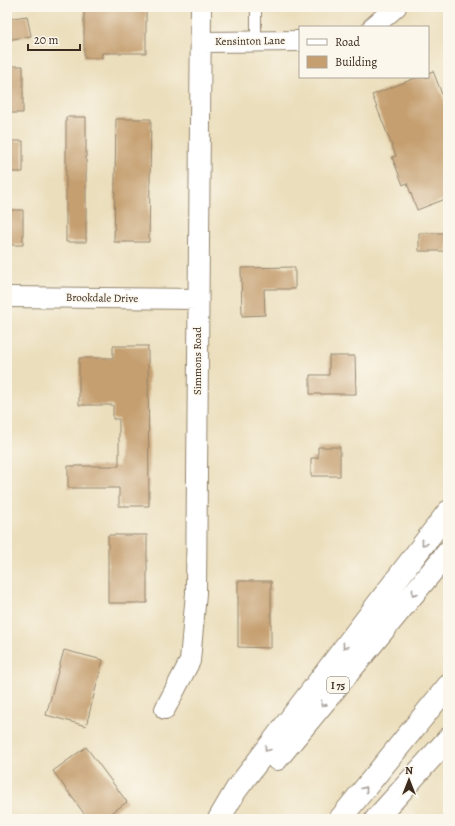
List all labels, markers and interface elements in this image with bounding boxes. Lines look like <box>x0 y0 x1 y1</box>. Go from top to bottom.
scale bar <box>28 26 80 52</box>
legend <box>299 26 429 78</box>
text: 20 m <box>34 32 58 48</box>
street label: Kensinton Lane <box>215 33 285 49</box>
text: Road <box>335 34 361 50</box>
text: Building <box>335 54 377 70</box>
street label: Brookdale Drive <box>66 290 138 306</box>
street label: Simmons Road <box>190 327 205 395</box>
one-way arrow <box>422 538 429 545</box>
one-way arrow <box>412 588 419 595</box>
one-way arrow <box>343 642 350 649</box>
road number: I 75 <box>327 677 349 693</box>
one-way arrow <box>320 699 327 706</box>
one-way arrow <box>264 745 271 752</box>
north arrow <box>389 760 429 800</box>
text: N <box>405 763 413 778</box>
one-way arrow <box>360 786 367 793</box>

